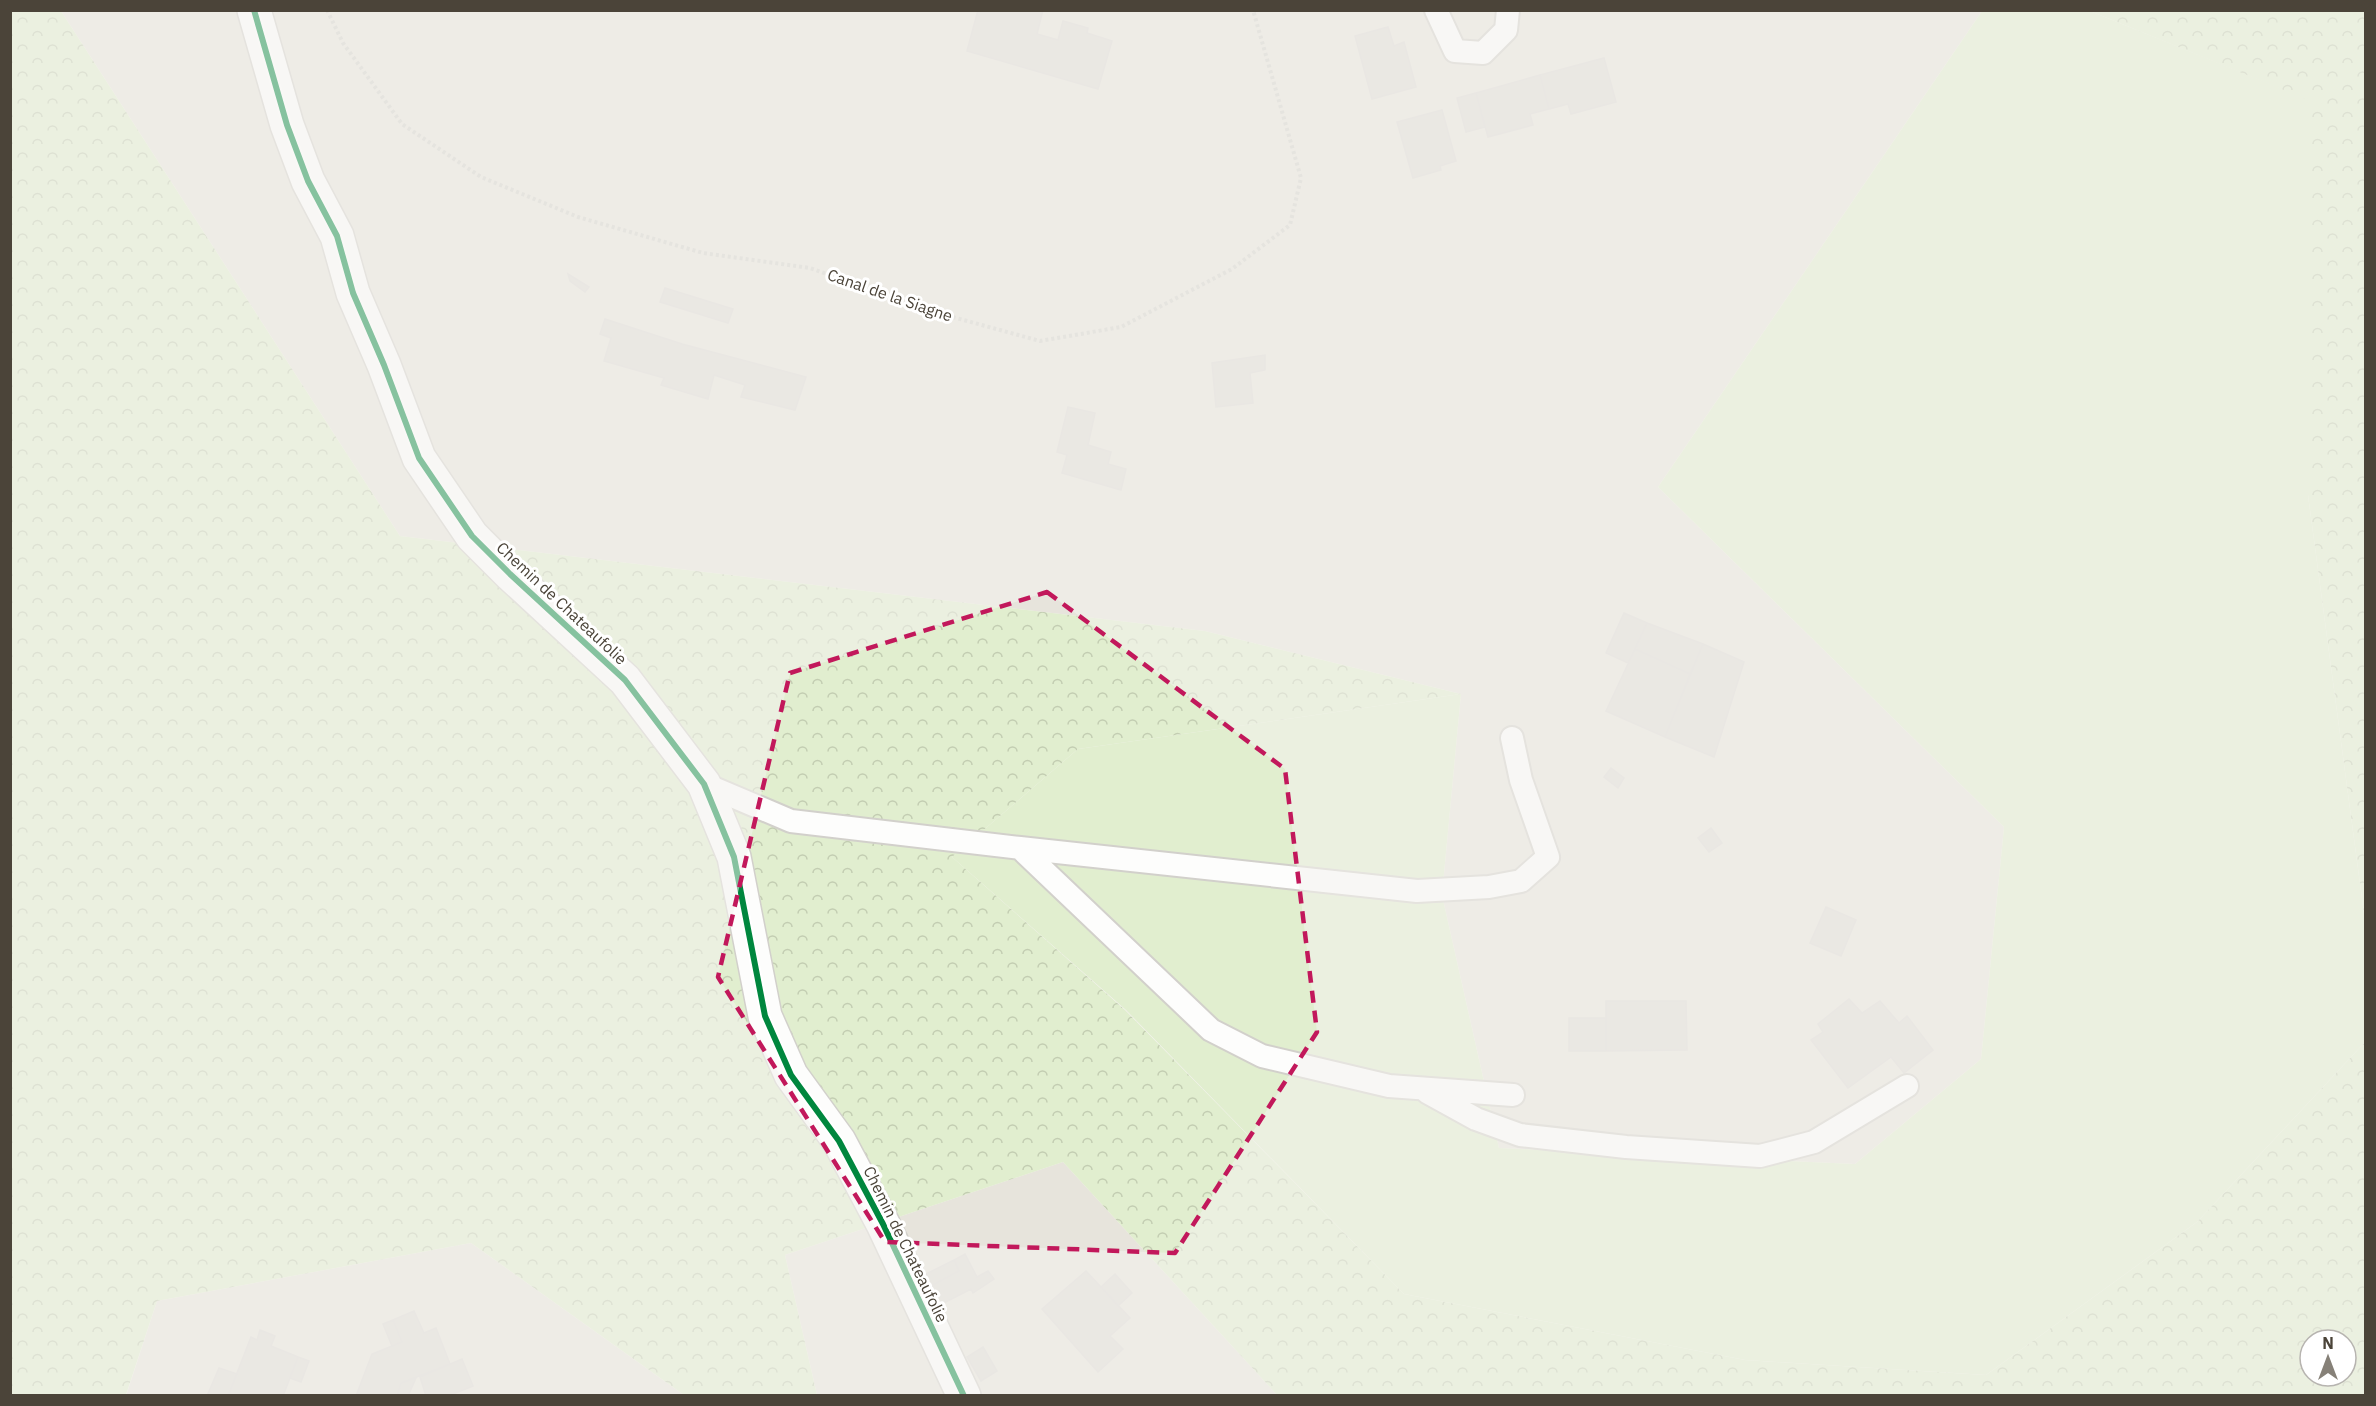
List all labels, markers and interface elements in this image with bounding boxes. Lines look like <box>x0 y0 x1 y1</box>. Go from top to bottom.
street label: Canal de la Siagne <box>825 264 955 326</box>
street label: Chemin de Chateaufolie <box>493 537 632 669</box>
street label: Chemin de Chateaufolie <box>859 1163 953 1326</box>
north arrow <box>2298 1328 2358 1388</box>
text: N <box>2322 1333 2334 1353</box>

